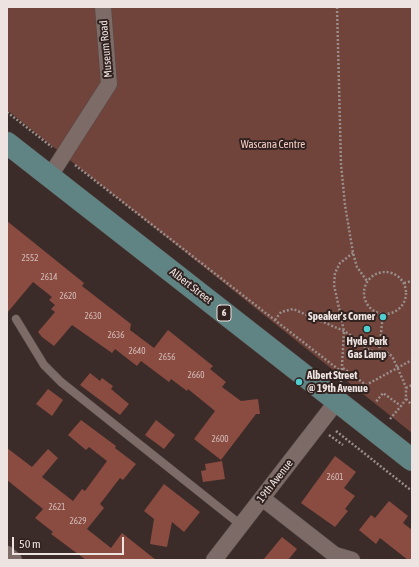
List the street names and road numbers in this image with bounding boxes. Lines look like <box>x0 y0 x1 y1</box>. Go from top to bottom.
street label: Museum Road <box>97 20 115 78</box>
street label: Albert Street <box>167 265 215 307</box>
road number: 6 <box>217 305 231 321</box>
street label: 19th Avenue <box>254 457 296 505</box>

